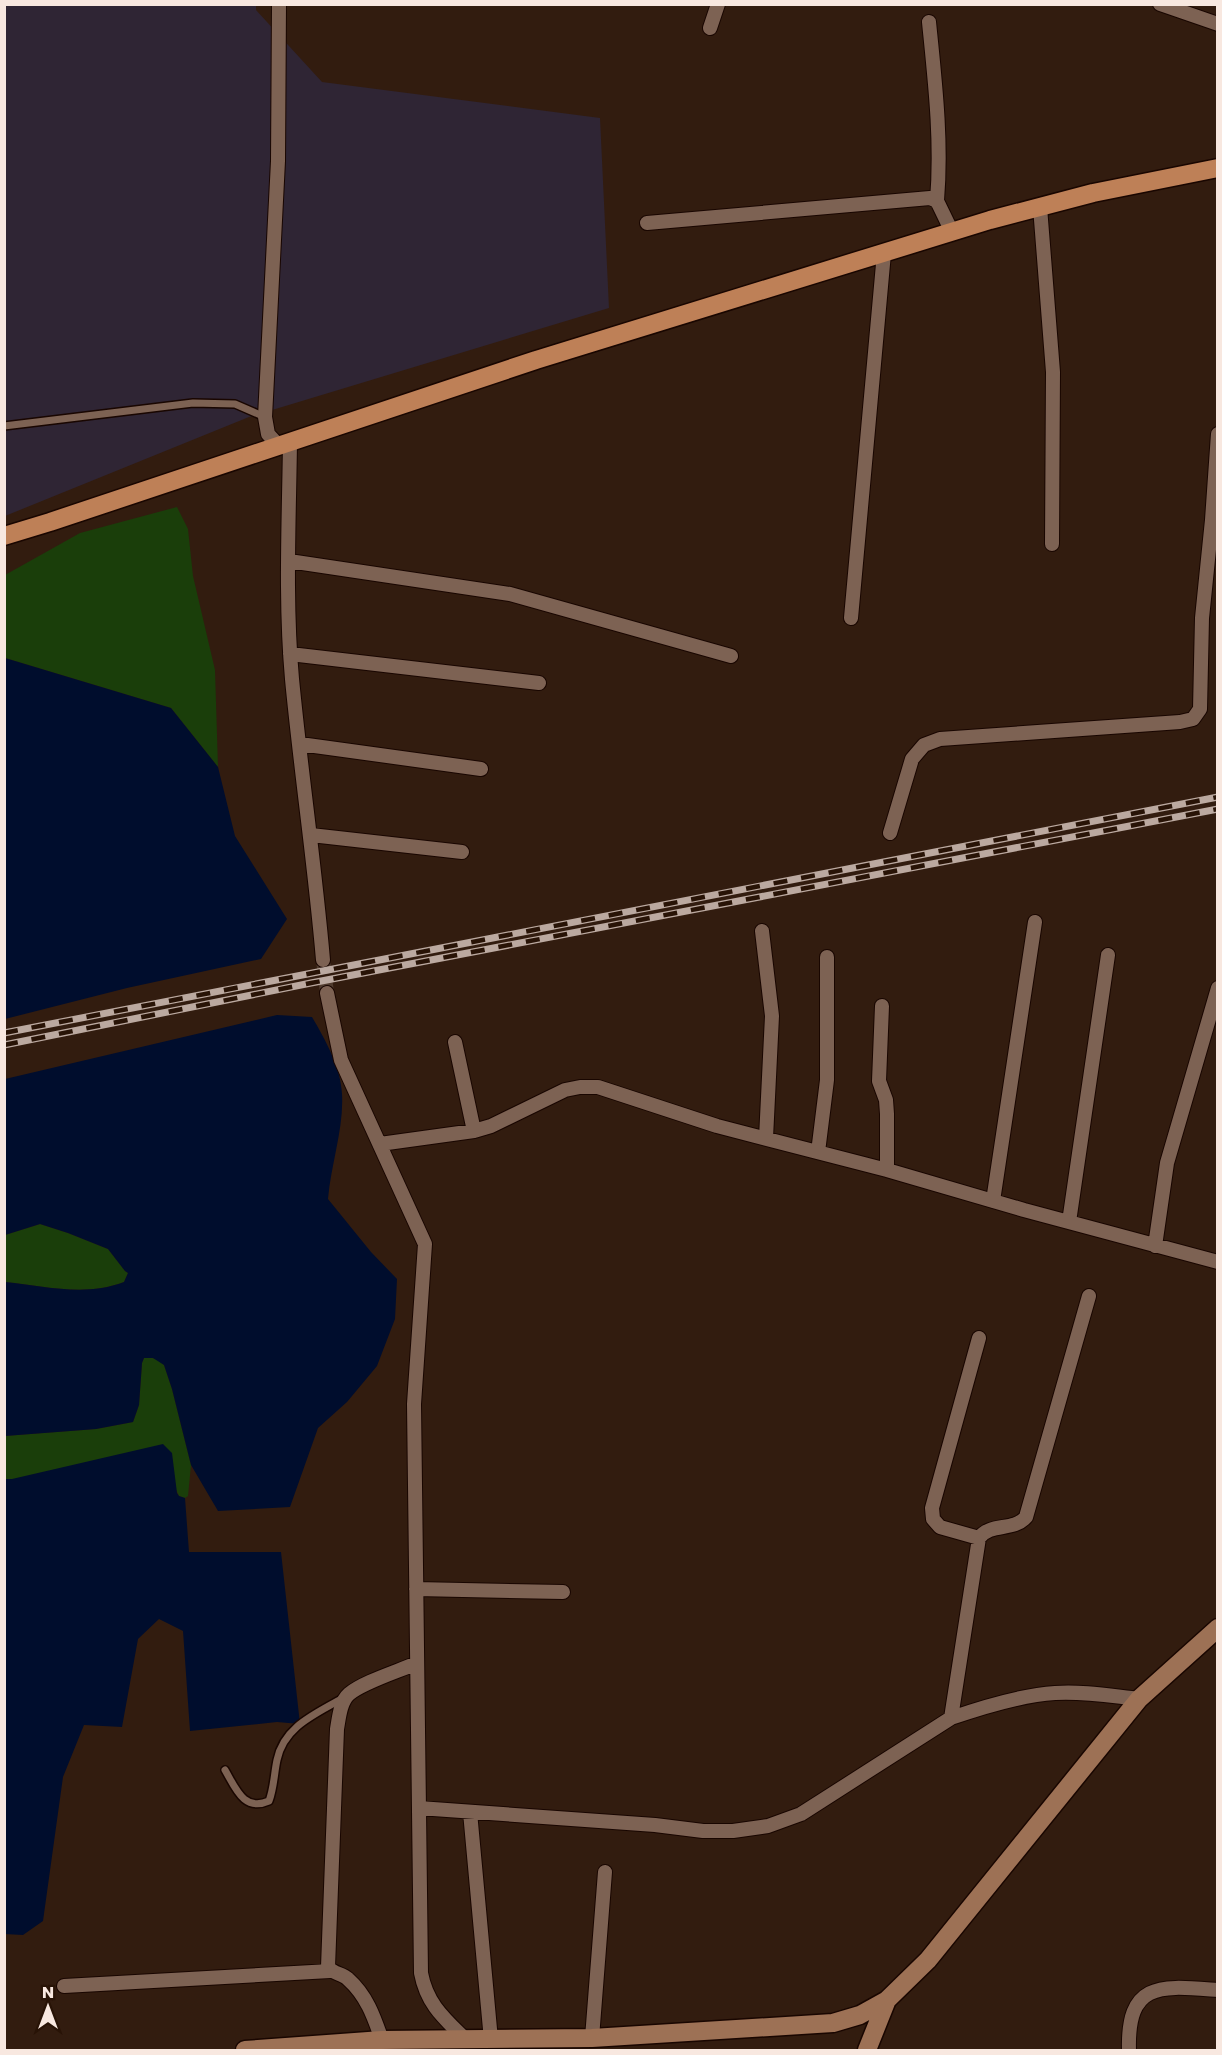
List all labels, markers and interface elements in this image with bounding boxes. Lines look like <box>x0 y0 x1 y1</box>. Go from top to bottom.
north arrow <box>18 1977 78 2037</box>
text: N <box>42 1981 54 2004</box>

